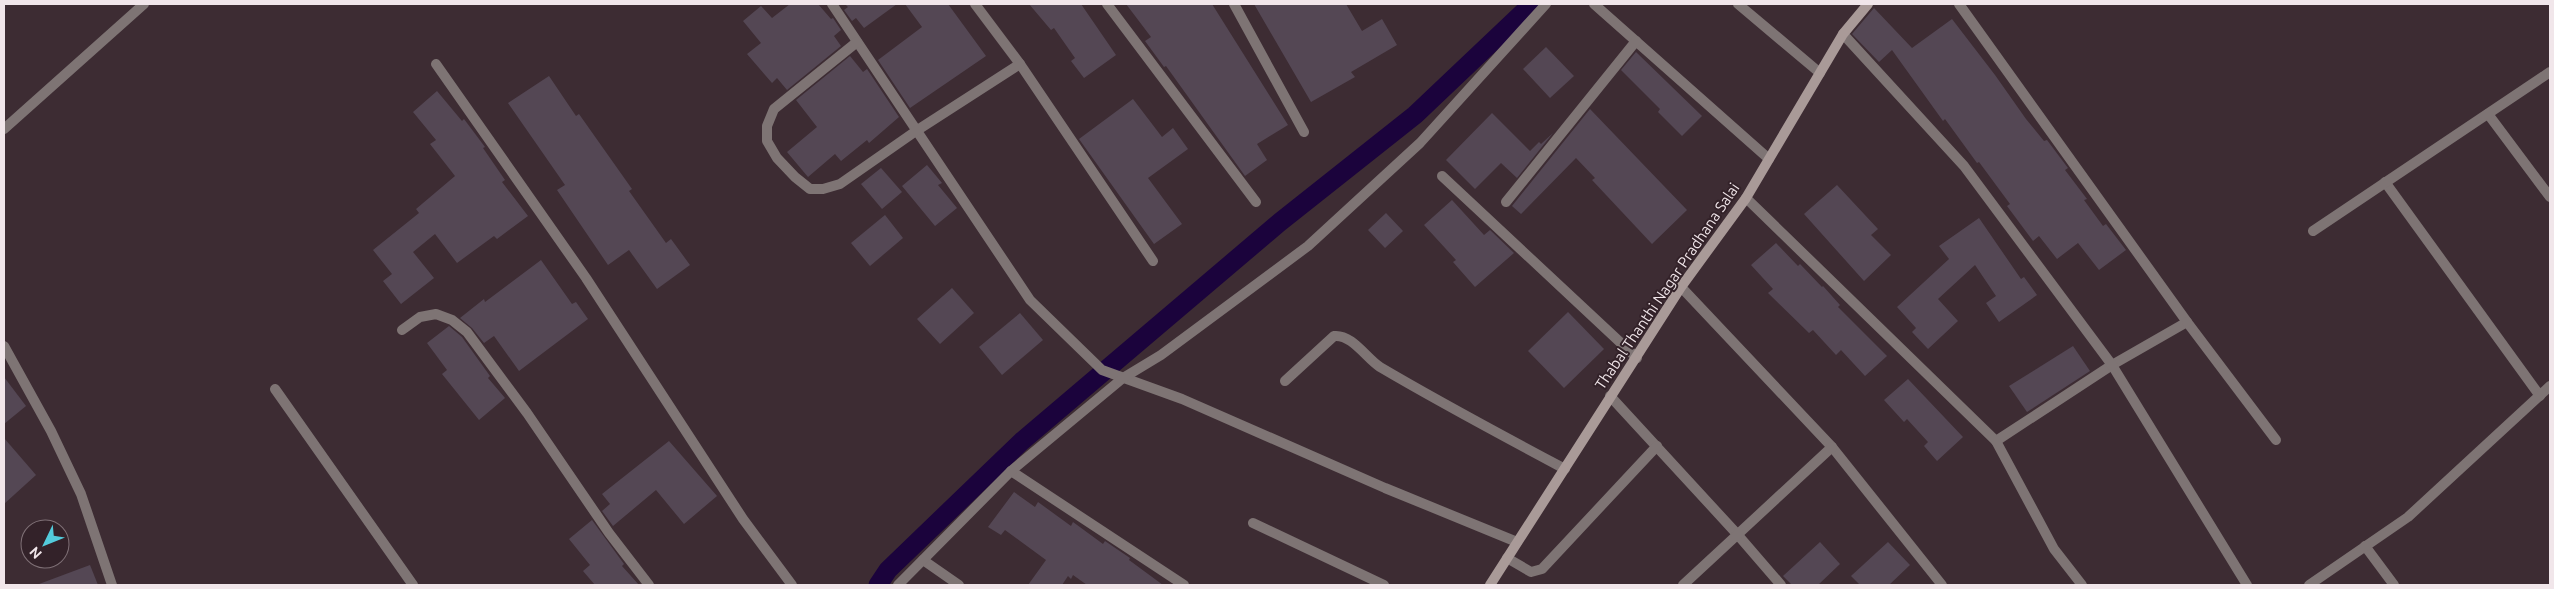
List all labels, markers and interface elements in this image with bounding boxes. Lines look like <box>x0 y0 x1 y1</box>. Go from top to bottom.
street label: Thabal Thanthi Nagar Pradhana Salai <box>1591 180 1743 392</box>
north arrow <box>20 519 70 569</box>
text: N <box>26 544 45 562</box>

